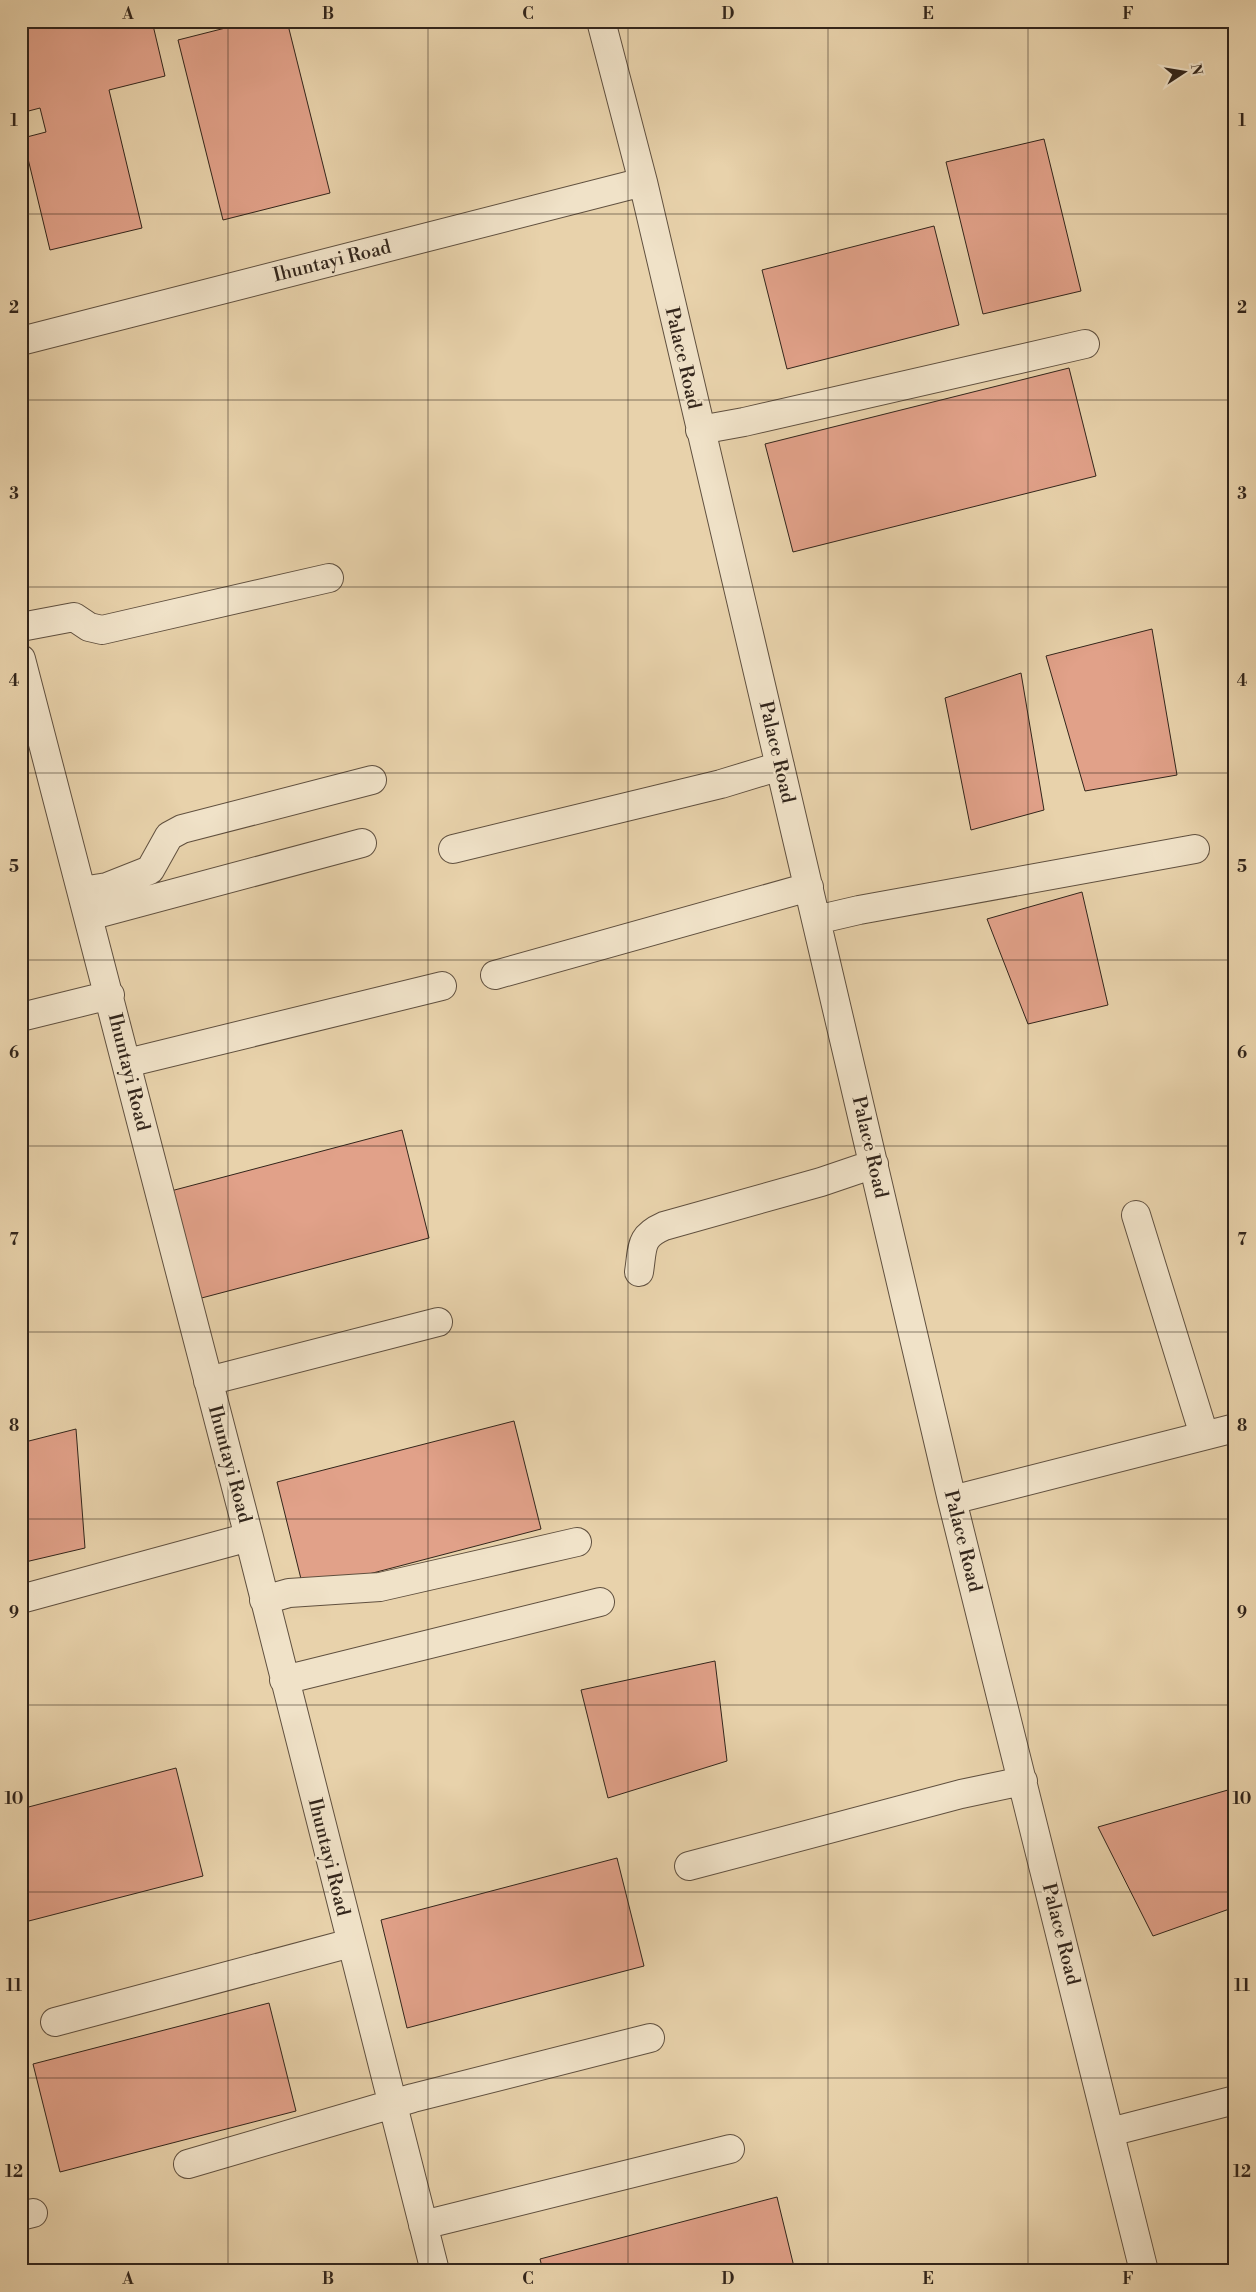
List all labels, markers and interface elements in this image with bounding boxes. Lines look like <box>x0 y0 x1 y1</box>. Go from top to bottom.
text: A <box>121 4 134 24</box>
text: B <box>322 4 334 24</box>
text: C <box>522 4 534 24</box>
text: D <box>722 4 735 24</box>
text: E <box>922 4 934 24</box>
text: F <box>1122 4 1134 24</box>
north arrow <box>1158 48 1208 98</box>
text: N <box>1186 62 1206 77</box>
text: 1 <box>10 111 18 131</box>
text: 1 <box>1238 111 1246 131</box>
street label: Ihuntayi Road <box>271 235 394 287</box>
text: 2 <box>9 298 19 318</box>
text: 2 <box>1237 298 1247 318</box>
street label: Palace Road <box>660 305 706 412</box>
text: 3 <box>9 484 19 504</box>
text: 3 <box>1237 484 1247 504</box>
text: 4 <box>9 671 20 691</box>
text: 4 <box>1237 671 1248 691</box>
street label: Palace Road <box>754 699 800 806</box>
text: 5 <box>9 857 19 877</box>
text: 5 <box>1237 857 1247 877</box>
street label: Ihuntayi Road <box>103 1011 155 1134</box>
text: 6 <box>9 1043 19 1063</box>
text: 6 <box>1237 1043 1247 1063</box>
street label: Palace Road <box>847 1094 893 1201</box>
text: 7 <box>9 1230 19 1250</box>
text: 7 <box>1237 1230 1247 1250</box>
street label: Ihuntayi Road <box>203 1403 257 1526</box>
text: 8 <box>9 1416 19 1436</box>
text: 8 <box>1237 1416 1247 1436</box>
street label: Palace Road <box>939 1488 987 1595</box>
text: 9 <box>9 1603 19 1623</box>
text: 9 <box>1237 1603 1247 1623</box>
text: 10 <box>5 1789 23 1809</box>
text: 10 <box>1233 1789 1251 1809</box>
street label: Ihuntayi Road <box>303 1796 355 1919</box>
street label: Palace Road <box>1037 1881 1085 1988</box>
text: 11 <box>6 1976 22 1996</box>
text: 11 <box>1234 1976 1250 1996</box>
text: 12 <box>5 2162 23 2182</box>
text: 12 <box>1233 2162 1251 2182</box>
text: A <box>121 2269 134 2289</box>
text: B <box>322 2269 334 2289</box>
text: C <box>522 2269 534 2289</box>
text: D <box>722 2269 735 2289</box>
text: E <box>922 2269 934 2289</box>
text: F <box>1122 2269 1134 2289</box>

